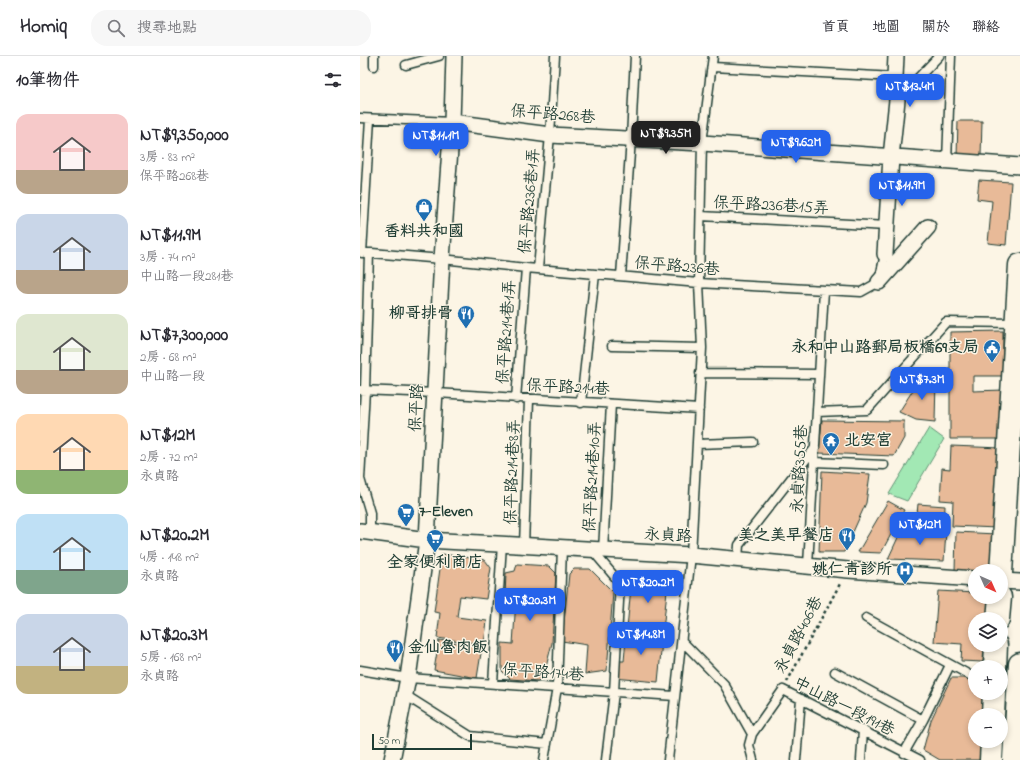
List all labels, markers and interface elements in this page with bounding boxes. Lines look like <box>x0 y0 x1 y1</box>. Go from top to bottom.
search box <box>91 10 371 46</box>
text: Homiq <box>20 14 67 41</box>
icon: search <box>105 17 127 39</box>
text: 搜尋地點 <box>137 17 197 39</box>
text: 首頁 <box>822 17 850 38</box>
text: 地圖 <box>872 17 900 38</box>
text: 關於 <box>922 17 950 38</box>
text: 聯絡 <box>972 17 1000 38</box>
text: 10筆物件 <box>16 68 80 93</box>
icon: filters <box>322 69 344 91</box>
pin: NT$13.4M <box>869 74 951 108</box>
text: NT$13.4M <box>885 77 935 96</box>
street label: 保平路268巷 <box>510 99 596 131</box>
pin: NT$9.35M <box>625 121 707 155</box>
text: NT$9,350,000 <box>140 123 229 148</box>
pin: NT$11.1M <box>395 123 477 157</box>
text: NT$9.35M <box>640 124 692 143</box>
text: NT$11.1M <box>412 126 460 145</box>
icon: home <box>48 130 96 178</box>
pin: NT$9.62M <box>755 130 837 164</box>
text: NT$9.62M <box>771 133 821 152</box>
street label: 保平路236巷1弄 <box>513 147 547 255</box>
text: 3房 · 83 m² <box>140 148 195 167</box>
text: 保平路268巷 <box>140 167 209 186</box>
pin: NT$11.9M <box>861 173 943 207</box>
text: NT$11.9M <box>879 176 925 195</box>
street label: 保平路236巷15弄 <box>713 191 829 221</box>
shop icon: 香料共和國 <box>414 197 434 222</box>
place label: 香料共和國 <box>384 220 464 244</box>
text: NT$11.9M <box>140 223 201 248</box>
icon: home <box>48 230 96 278</box>
text: 3房 · 74 m² <box>140 248 196 267</box>
street label: 保平路236巷 <box>633 251 721 283</box>
text: 中山路一段281巷 <box>140 267 233 286</box>
street label: 保平路214巷1弄 <box>491 279 523 385</box>
place label: 柳哥排骨 <box>389 302 453 326</box>
restaurant icon: 柳哥排骨 <box>456 304 476 329</box>
text: NT$7,300,000 <box>140 323 228 348</box>
icon: home <box>48 330 96 378</box>
place label: 永和中山路郵局板橋69支局 <box>791 336 979 360</box>
public building icon: 永和中山路郵局板橋69支局 <box>982 338 1002 363</box>
text: 2房 · 68 m² <box>140 348 197 367</box>
text: 中山路一段 <box>140 367 205 386</box>
pin: NT$7.3M <box>885 367 959 401</box>
text: NT$7.3M <box>899 370 945 389</box>
street label: 保平路214巷 <box>526 374 610 402</box>
street label: 保平路 <box>404 383 430 433</box>
street label: 保平路214巷8弄 <box>499 419 527 525</box>
street label: 保平路214巷10弄 <box>578 421 608 533</box>
text: NT$12M <box>140 423 196 448</box>
street label: 永貞路355巷 <box>786 424 814 514</box>
place label: 北安宮 <box>844 429 892 453</box>
icon: home <box>48 430 96 478</box>
temple icon: 北安宮 <box>821 431 841 456</box>
text: 2房 · 72 m² <box>140 448 198 467</box>
text: 永貞路 <box>140 467 179 486</box>
place label: 7-Eleven <box>419 500 473 524</box>
supermarket icon: 7-Eleven <box>396 502 416 527</box>
pin: NT$12M <box>887 512 953 546</box>
text: NT$12M <box>899 515 941 534</box>
text: NT$20.2M <box>140 523 210 548</box>
street label: 永貞路 <box>643 523 693 549</box>
place label: 美之美早餐店 <box>738 524 834 548</box>
restaurant icon: 美之美早餐店 <box>837 526 857 551</box>
supermarket icon: 全家便利商店 <box>425 528 445 553</box>
icon: home <box>48 530 96 578</box>
text: 4房 · 148 m² <box>140 548 199 567</box>
place label: 全家便利商店 <box>387 551 483 575</box>
place label: 姚仁青診所 <box>812 558 892 582</box>
hospital icon: 姚仁青診所 <box>895 560 915 585</box>
north arrow <box>968 564 1008 604</box>
map controls <box>968 564 1008 748</box>
text: 永貞路 <box>140 567 179 586</box>
pin: NT$20.2M <box>607 570 689 604</box>
text: NT$20.2M <box>621 573 675 592</box>
pin: NT$20.3M <box>489 588 571 622</box>
text: NT$20.3M <box>504 591 556 610</box>
street label: 永貞路406巷 <box>769 592 829 678</box>
button: layers <box>968 612 1008 652</box>
pin: NT$14.8M <box>600 622 682 656</box>
text: NT$20.3M <box>140 623 208 648</box>
text: NT$14.8M <box>617 625 666 644</box>
icon: home <box>48 630 96 678</box>
place label: 金仙魯肉飯 <box>408 636 488 660</box>
restaurant icon: 金仙魯肉飯 <box>385 638 405 663</box>
text: 5房 · 168 m² <box>140 648 202 667</box>
street label: 保平路174巷 <box>501 658 585 688</box>
button: + <box>968 660 1008 700</box>
text: 永貞路 <box>140 667 179 686</box>
street label: 中山路一段191巷 <box>789 671 899 743</box>
button: − <box>968 708 1008 748</box>
scale bar <box>372 732 472 751</box>
text: 50 m <box>378 733 400 749</box>

